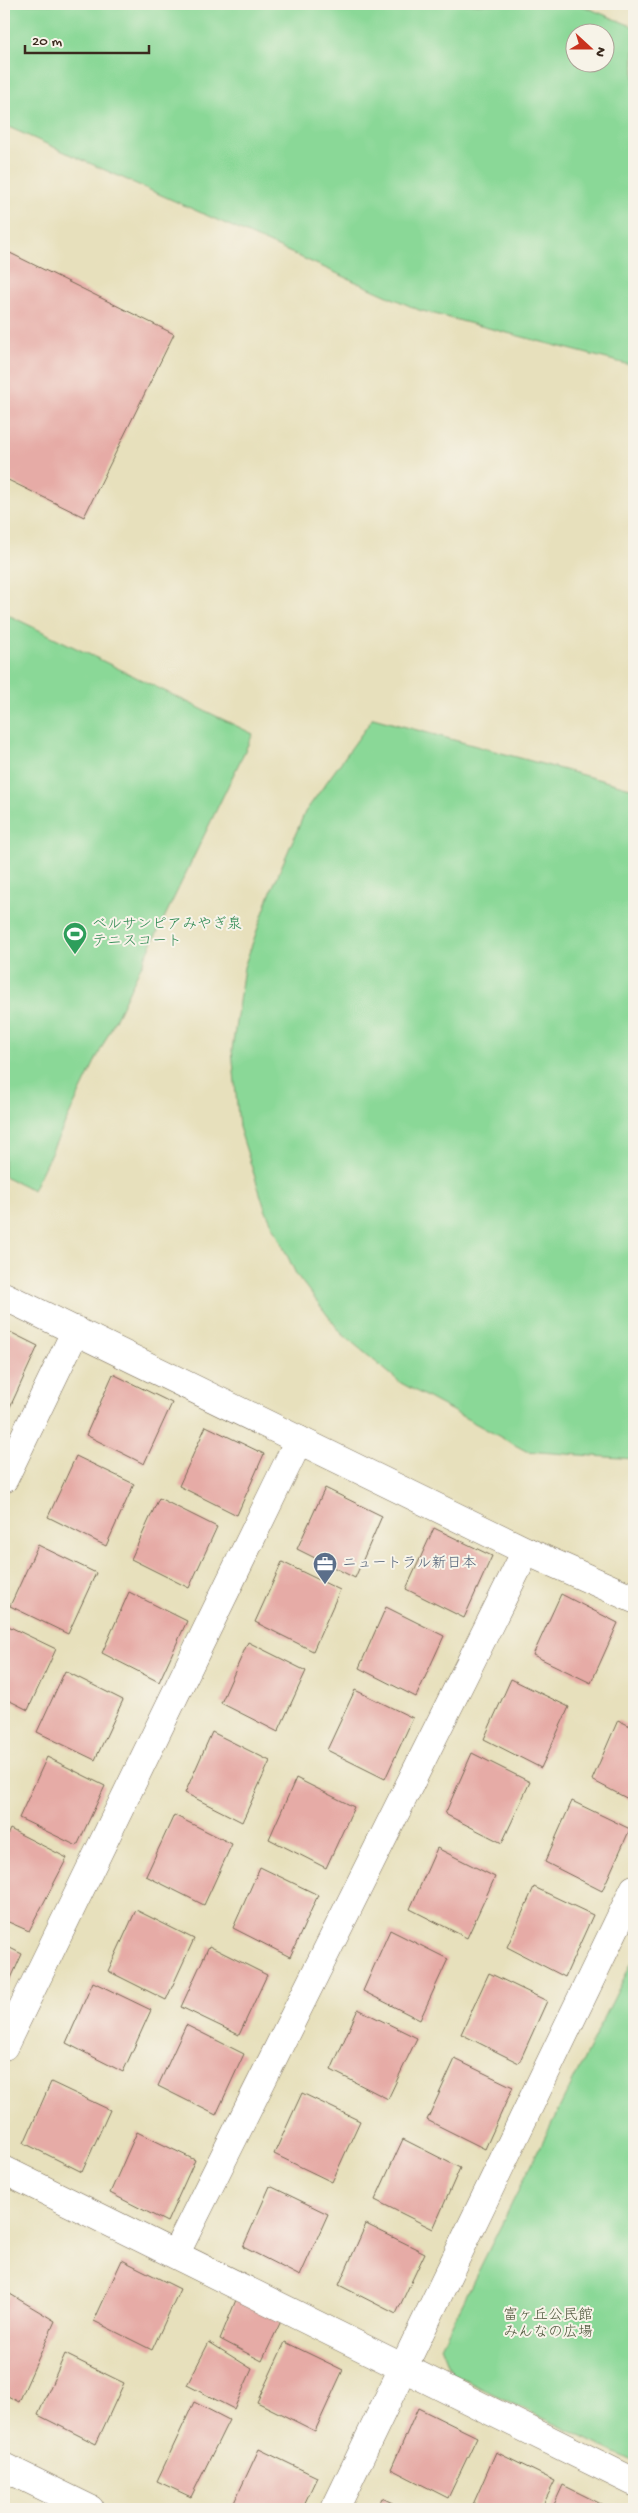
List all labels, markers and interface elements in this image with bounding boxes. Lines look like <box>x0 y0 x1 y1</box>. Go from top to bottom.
scale bar <box>25 22 149 54</box>
north arrow <box>566 22 616 72</box>
text: 20 m <box>32 33 62 51</box>
text: N <box>590 44 609 59</box>
place label: ベルサンピアみやぎ泉 テニスコート <box>92 915 242 951</box>
sports icon: ベルサンピアみやぎ泉 テニスコート <box>62 921 88 955</box>
office icon: ニュートラル新日本 <box>312 1551 338 1585</box>
place label: ニュートラル新日本 <box>342 1554 476 1573</box>
park label: 富ヶ丘公民館 みんなの広場 <box>503 2306 593 2342</box>

